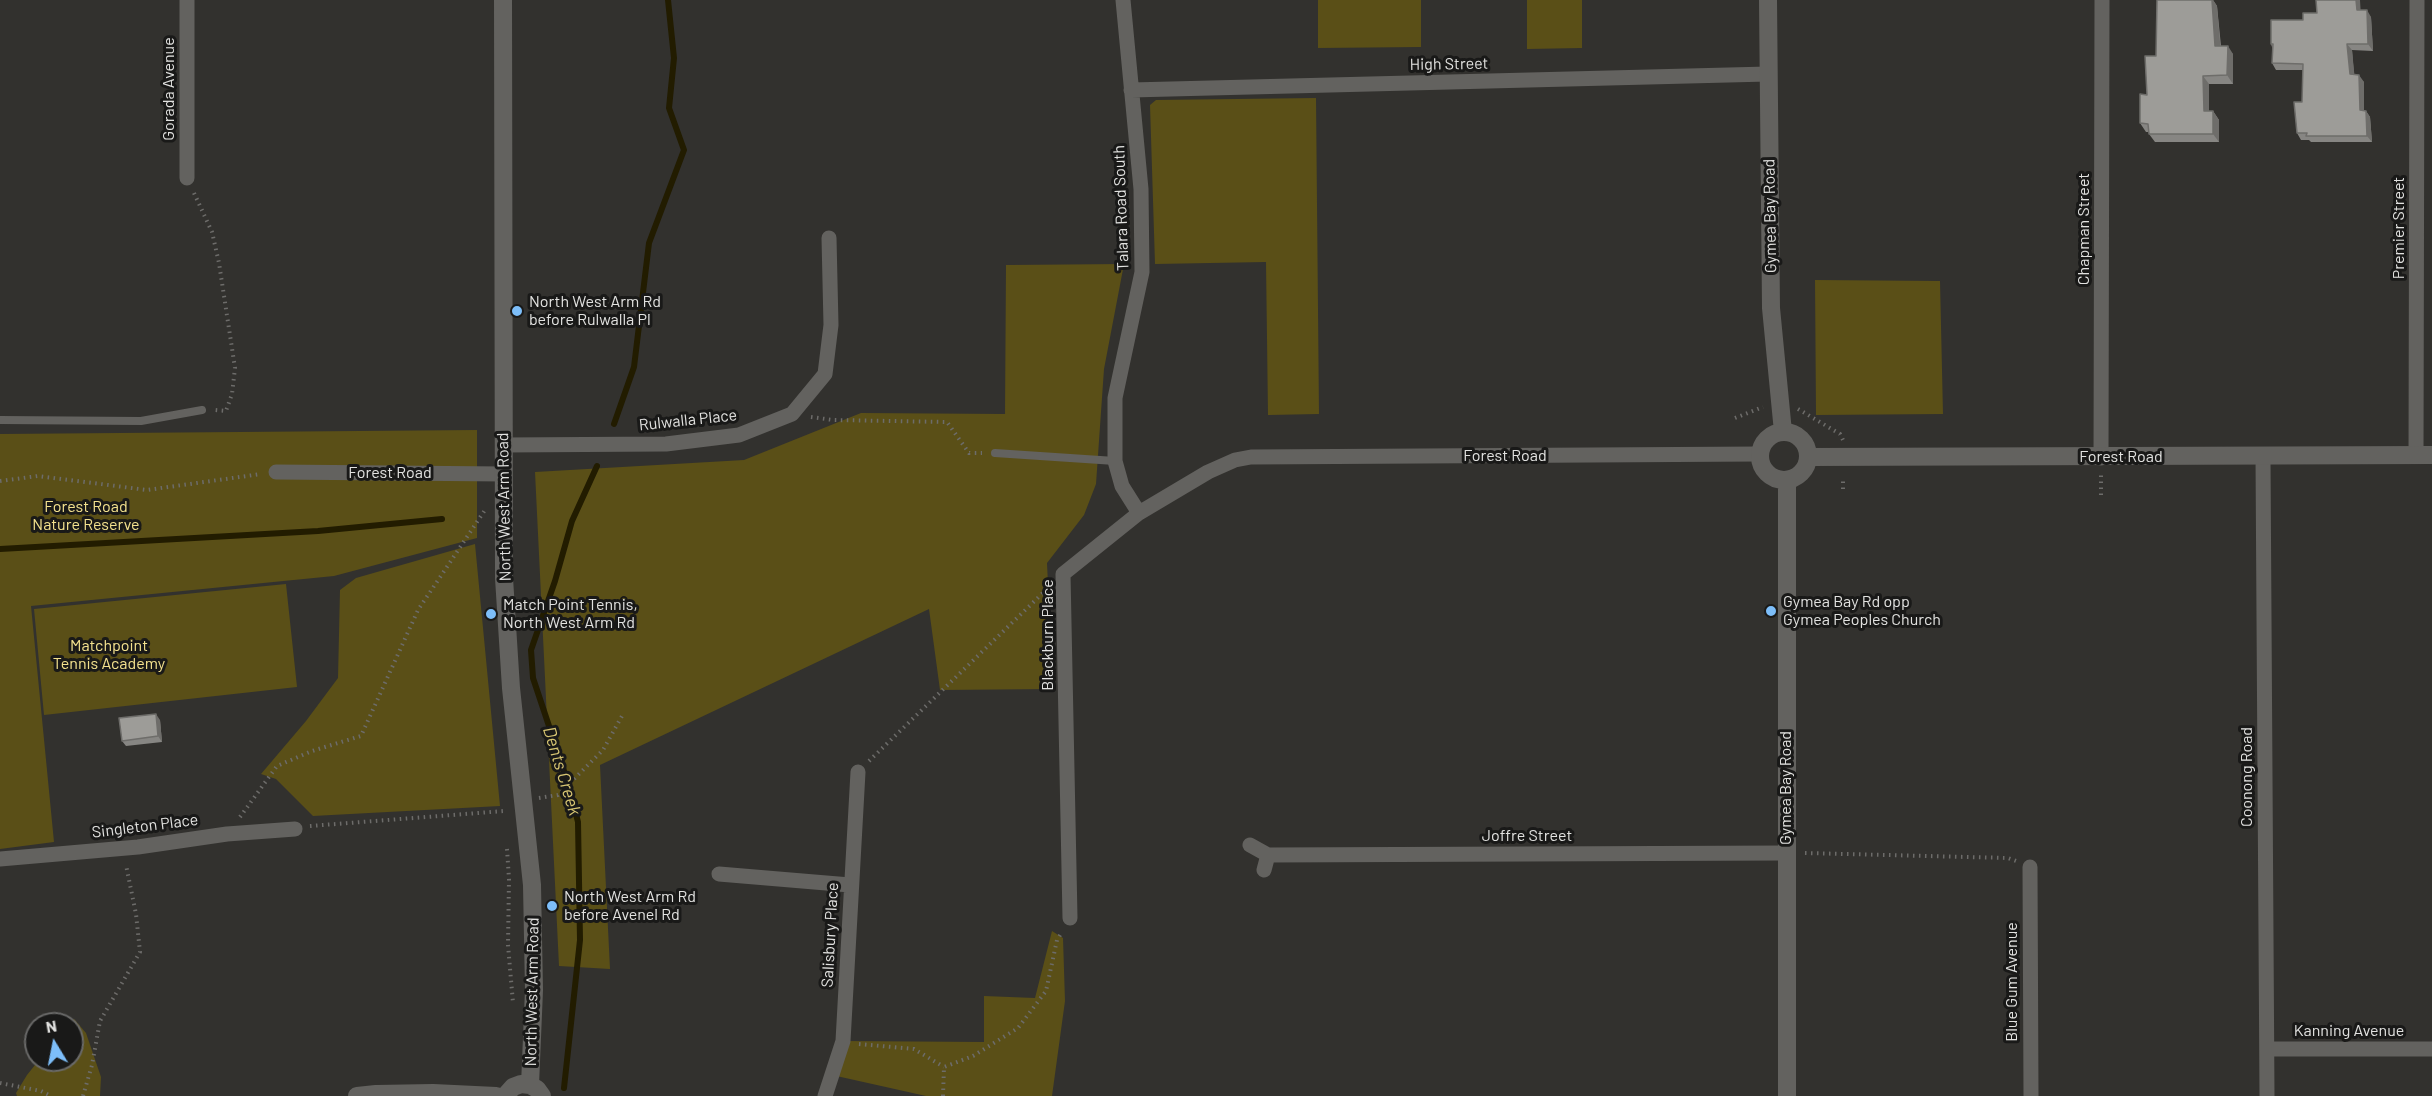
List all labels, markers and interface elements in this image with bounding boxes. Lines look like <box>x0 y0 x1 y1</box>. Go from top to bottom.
street label: Gorada Avenue <box>159 37 179 141</box>
street label: High Street <box>1410 54 1488 74</box>
street label: Talara Road South <box>1109 145 1133 271</box>
street label: Gymea Bay Road <box>1759 159 1781 273</box>
street label: Chapman Street <box>2074 173 2094 285</box>
street label: Premier Street <box>2389 177 2409 279</box>
place label: North West Arm Rd before Rulwalla Pl <box>529 292 661 330</box>
marker: North West Arm Rd before Rulwalla Pl <box>510 304 524 318</box>
street label: Rulwalla Place <box>638 405 738 435</box>
street label: North West Arm Road <box>493 432 515 582</box>
street label: Forest Road <box>1463 446 1547 466</box>
street label: Forest Road <box>2079 447 2163 467</box>
street label: Forest Road <box>348 463 432 483</box>
park label: Forest Road Nature Reserve <box>32 497 140 535</box>
street label: Blackburn Place <box>1038 579 1058 691</box>
place label: Gymea Bay Rd opp Gymea Peoples Church <box>1783 592 1941 630</box>
place label: Match Point Tennis, North West Arm Rd <box>503 595 638 633</box>
marker: Gymea Bay Rd opp Gymea Peoples Church <box>1764 604 1778 618</box>
marker: Match Point Tennis, North West Arm Rd <box>484 607 498 621</box>
park label: Matchpoint Tennis Academy <box>53 636 165 674</box>
water label: Dents Creek <box>538 724 586 818</box>
street label: Coonong Road <box>2237 727 2257 827</box>
street label: Gymea Bay Road <box>1776 731 1796 845</box>
street label: Singleton Place <box>91 810 199 842</box>
street label: Joffre Street <box>1482 826 1572 846</box>
street label: Salisbury Place <box>818 882 842 988</box>
place label: North West Arm Rd before Avenel Rd <box>564 887 696 925</box>
marker: North West Arm Rd before Avenel Rd <box>545 899 559 913</box>
street label: North West Arm Road <box>521 917 543 1067</box>
street label: Blue Gum Avenue <box>2002 922 2022 1042</box>
north arrow <box>24 1012 84 1072</box>
text: N <box>44 1015 58 1036</box>
street label: Kanning Avenue <box>2294 1021 2404 1041</box>

